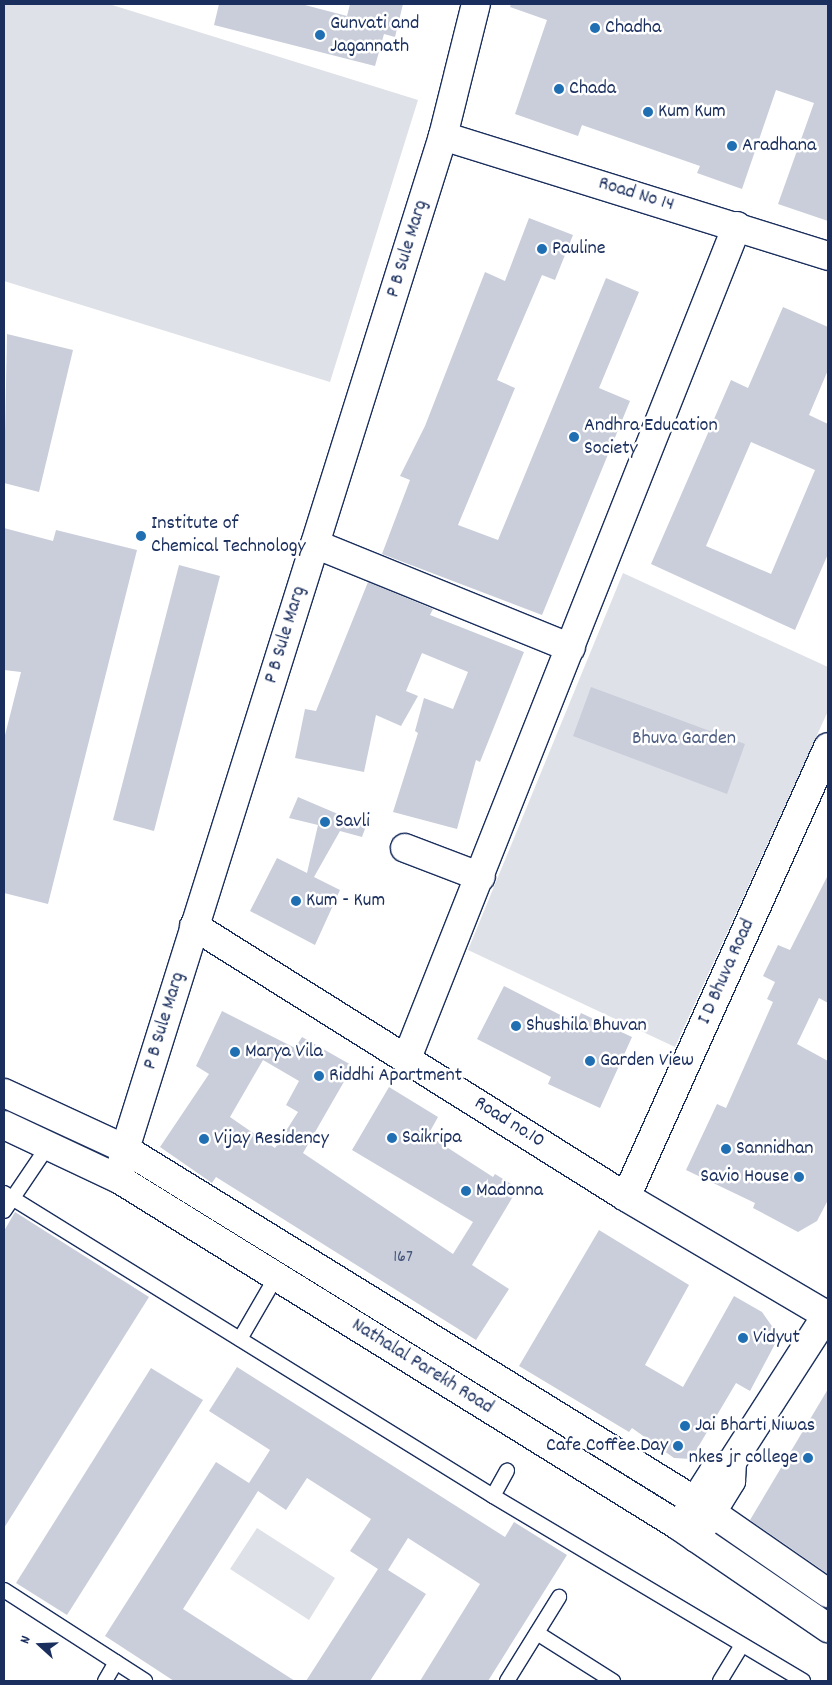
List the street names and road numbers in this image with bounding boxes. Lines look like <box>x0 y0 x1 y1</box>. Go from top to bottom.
street label: Road No 14 <box>595 172 677 218</box>
street label: P B Sule Marg <box>382 197 434 301</box>
street label: P B Sule Marg <box>260 583 312 687</box>
street label: I D Bhuva Road <box>693 916 761 1028</box>
street label: P B Sule Marg <box>139 969 191 1073</box>
street label: Road no.10 <box>469 1092 549 1154</box>
street label: Nathalal Parekh Road <box>347 1314 497 1420</box>

